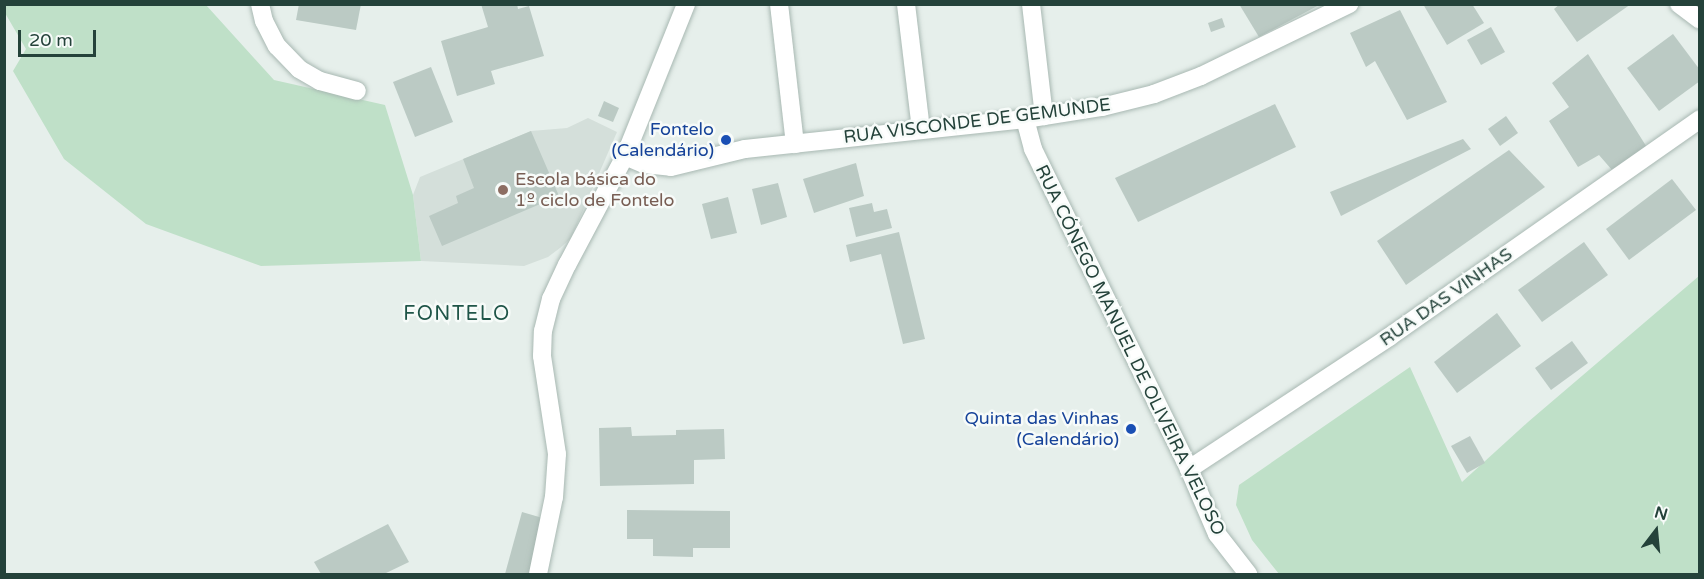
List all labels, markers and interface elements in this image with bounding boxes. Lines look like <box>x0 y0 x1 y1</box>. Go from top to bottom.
scale bar <box>21 18 99 56</box>
text: 20 m <box>29 29 73 51</box>
street label: RUA VISCONDE DE GEMUNDE <box>842 94 1112 148</box>
place label: Fontelo (Calendário) <box>611 119 714 162</box>
marker: Fontelo (Calendário) <box>719 133 733 147</box>
street label: RUA CÓNEGO MANUEL DE OLIVEIRA VELOSO <box>1031 161 1229 539</box>
place label: Escola básica do 1º ciclo de Fontelo <box>515 169 675 212</box>
marker: Escola básica do 1º ciclo de Fontelo <box>496 183 510 197</box>
street label: RUA DAS VINHAS <box>1376 243 1516 351</box>
district label: FONTELO <box>403 302 511 326</box>
place label: Quinta das Vinhas (Calendário) <box>964 408 1119 450</box>
marker: Quinta das Vinhas (Calendário) <box>1124 422 1138 436</box>
north arrow <box>1626 501 1686 561</box>
text: N <box>1652 502 1670 525</box>

